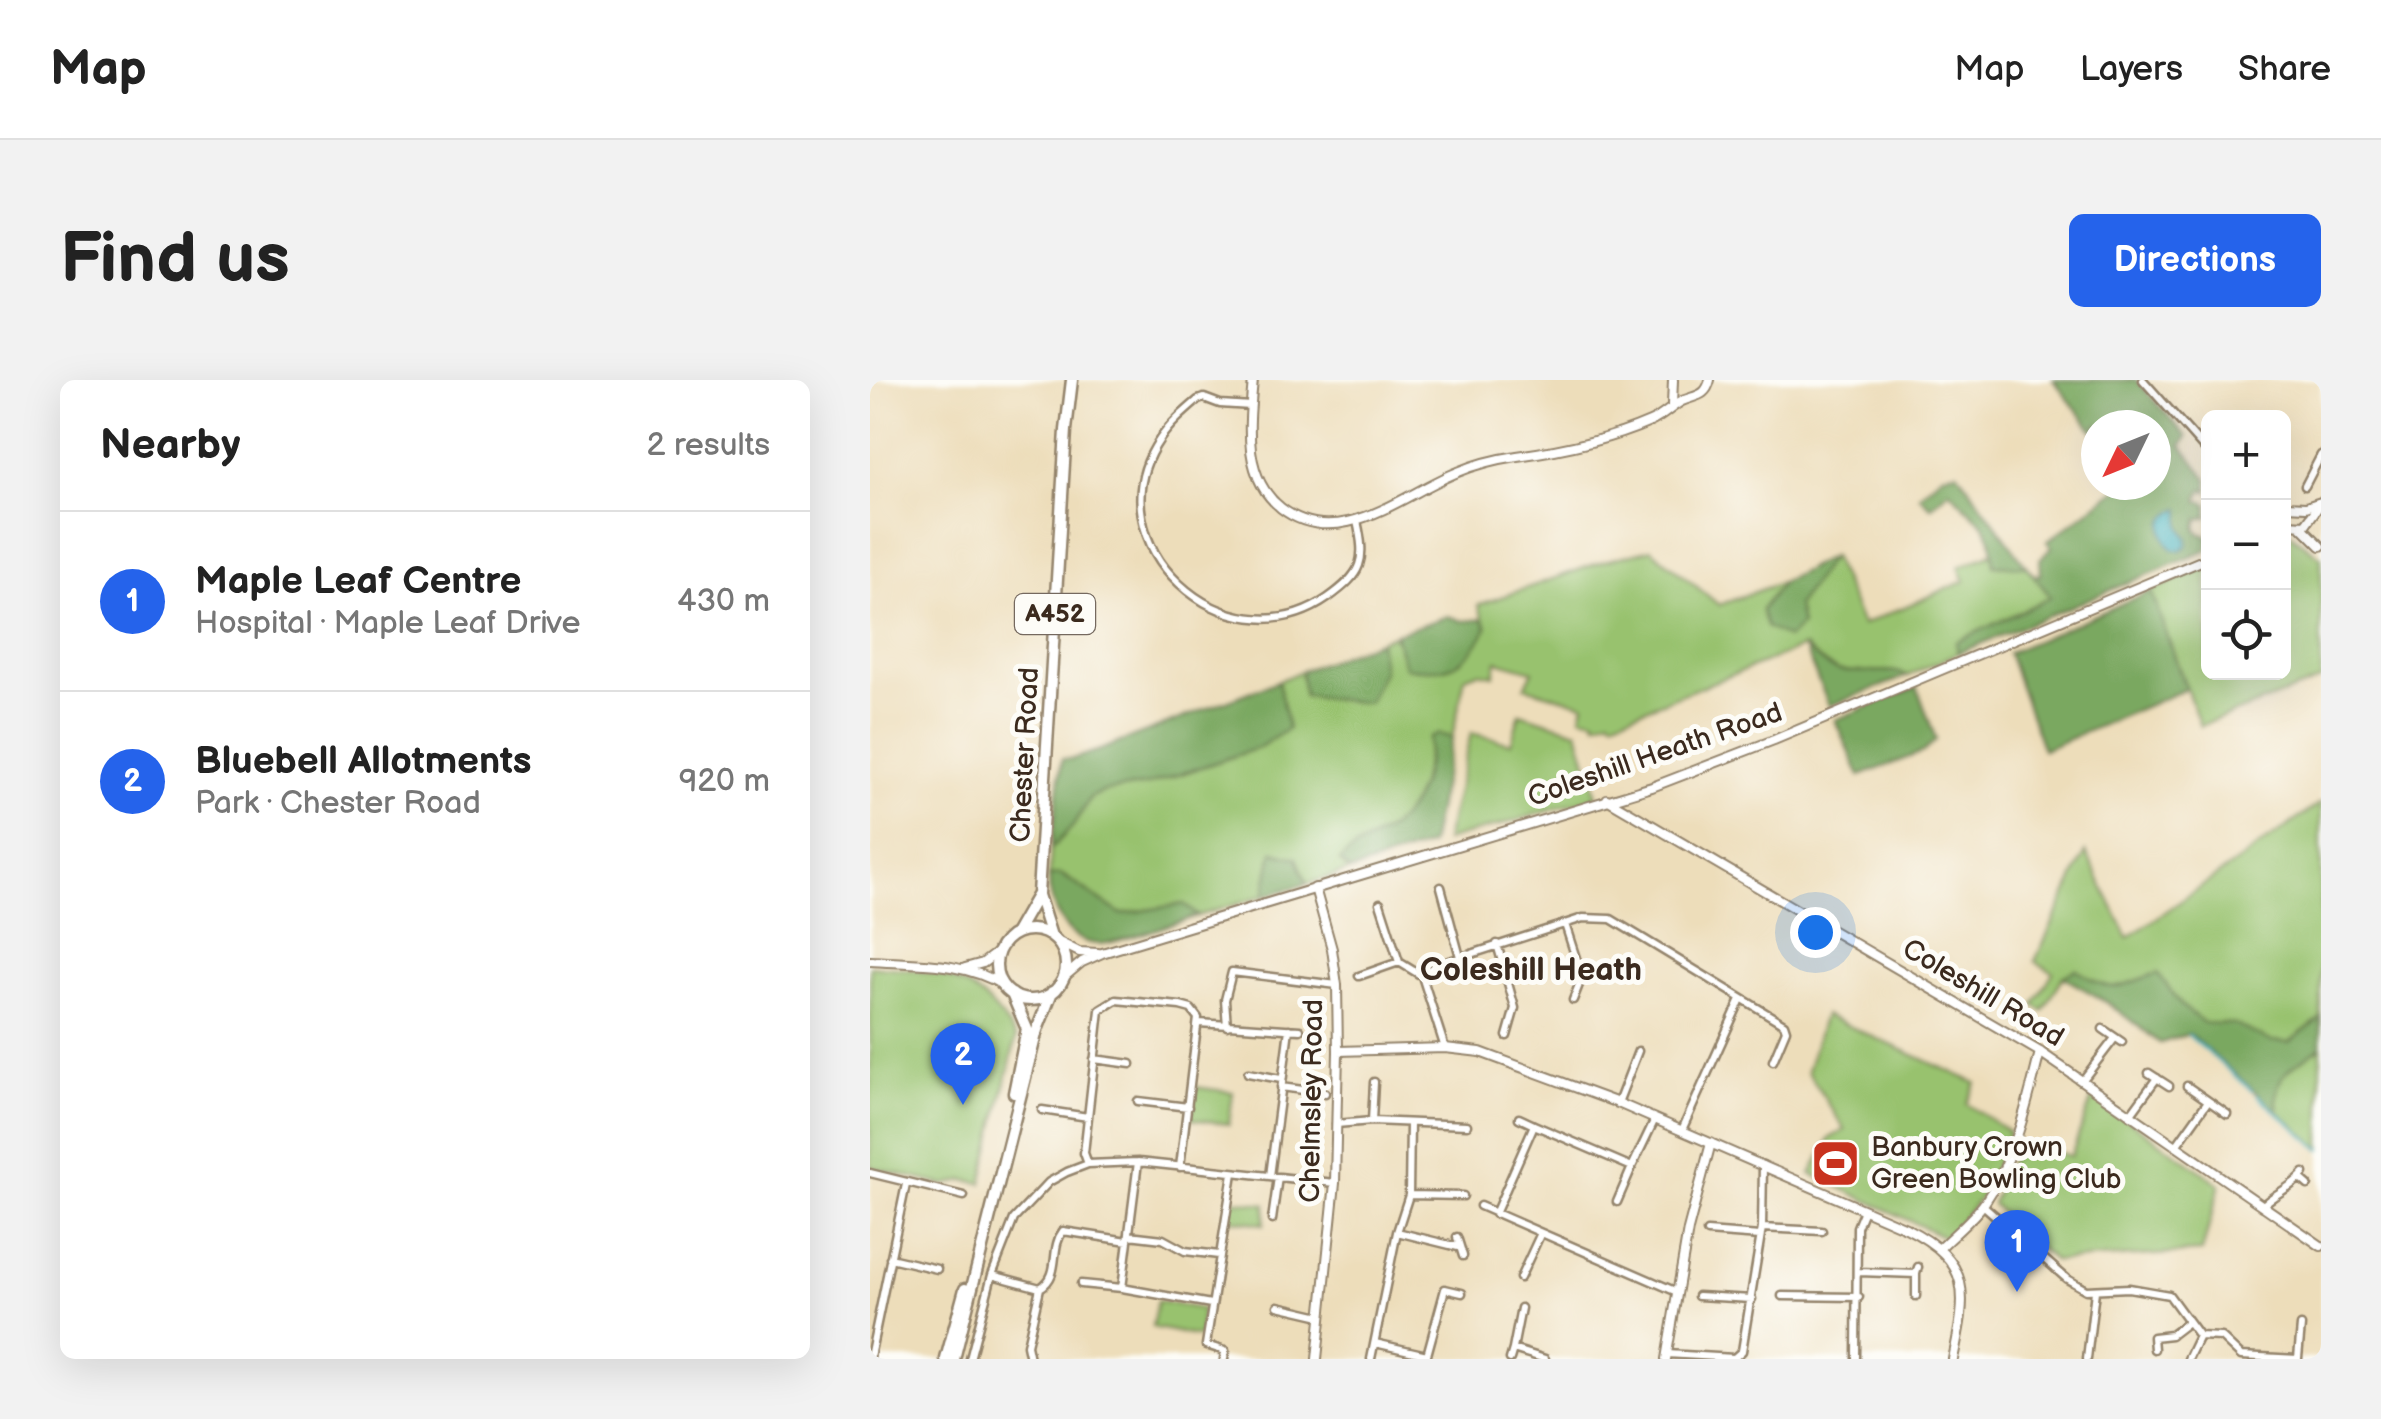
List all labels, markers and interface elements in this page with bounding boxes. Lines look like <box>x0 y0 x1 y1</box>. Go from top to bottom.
text: Map <box>50 41 146 98</box>
text: Map <box>1954 48 2025 91</box>
text: Layers <box>2080 48 2183 91</box>
text: Share <box>2238 48 2331 91</box>
button: Directions <box>2069 214 2321 307</box>
text: Find us <box>60 218 290 302</box>
north arrow <box>2081 410 2171 500</box>
map controls <box>2201 410 2291 680</box>
button: + <box>2201 410 2291 500</box>
text: Nearby <box>100 420 240 471</box>
text: 2 results <box>646 426 770 465</box>
button: − <box>2201 500 2291 590</box>
text: Maple Leaf Centre <box>195 559 521 604</box>
text: 1 <box>126 582 139 621</box>
text: 430 m <box>677 582 770 621</box>
button: locate <box>2201 590 2291 680</box>
road number: A452 <box>1015 594 1095 634</box>
text: Hospital · Maple Leaf Drive <box>195 604 581 643</box>
street label: Chester Road <box>1004 666 1046 844</box>
street label: Coleshill Heath Road <box>1524 696 1786 814</box>
text: Bluebell Allotments <box>195 739 532 784</box>
text: 2 <box>123 762 142 801</box>
text: 920 m <box>679 762 770 801</box>
text: Park · Chester Road <box>195 784 481 823</box>
your location <box>1790 907 1841 958</box>
street label: Coleshill Road <box>1896 932 2070 1054</box>
district label: Coleshill Heath <box>1420 951 1642 990</box>
street label: Chelmsley Road <box>1294 999 1330 1203</box>
pin: 2 <box>931 1022 996 1105</box>
place label: Banbury Crown Green Bowling Club <box>1871 1131 2122 1196</box>
sports icon: Banbury Crown Green Bowling Club <box>1810 1137 1862 1189</box>
pin: 1 <box>1984 1210 2050 1292</box>

